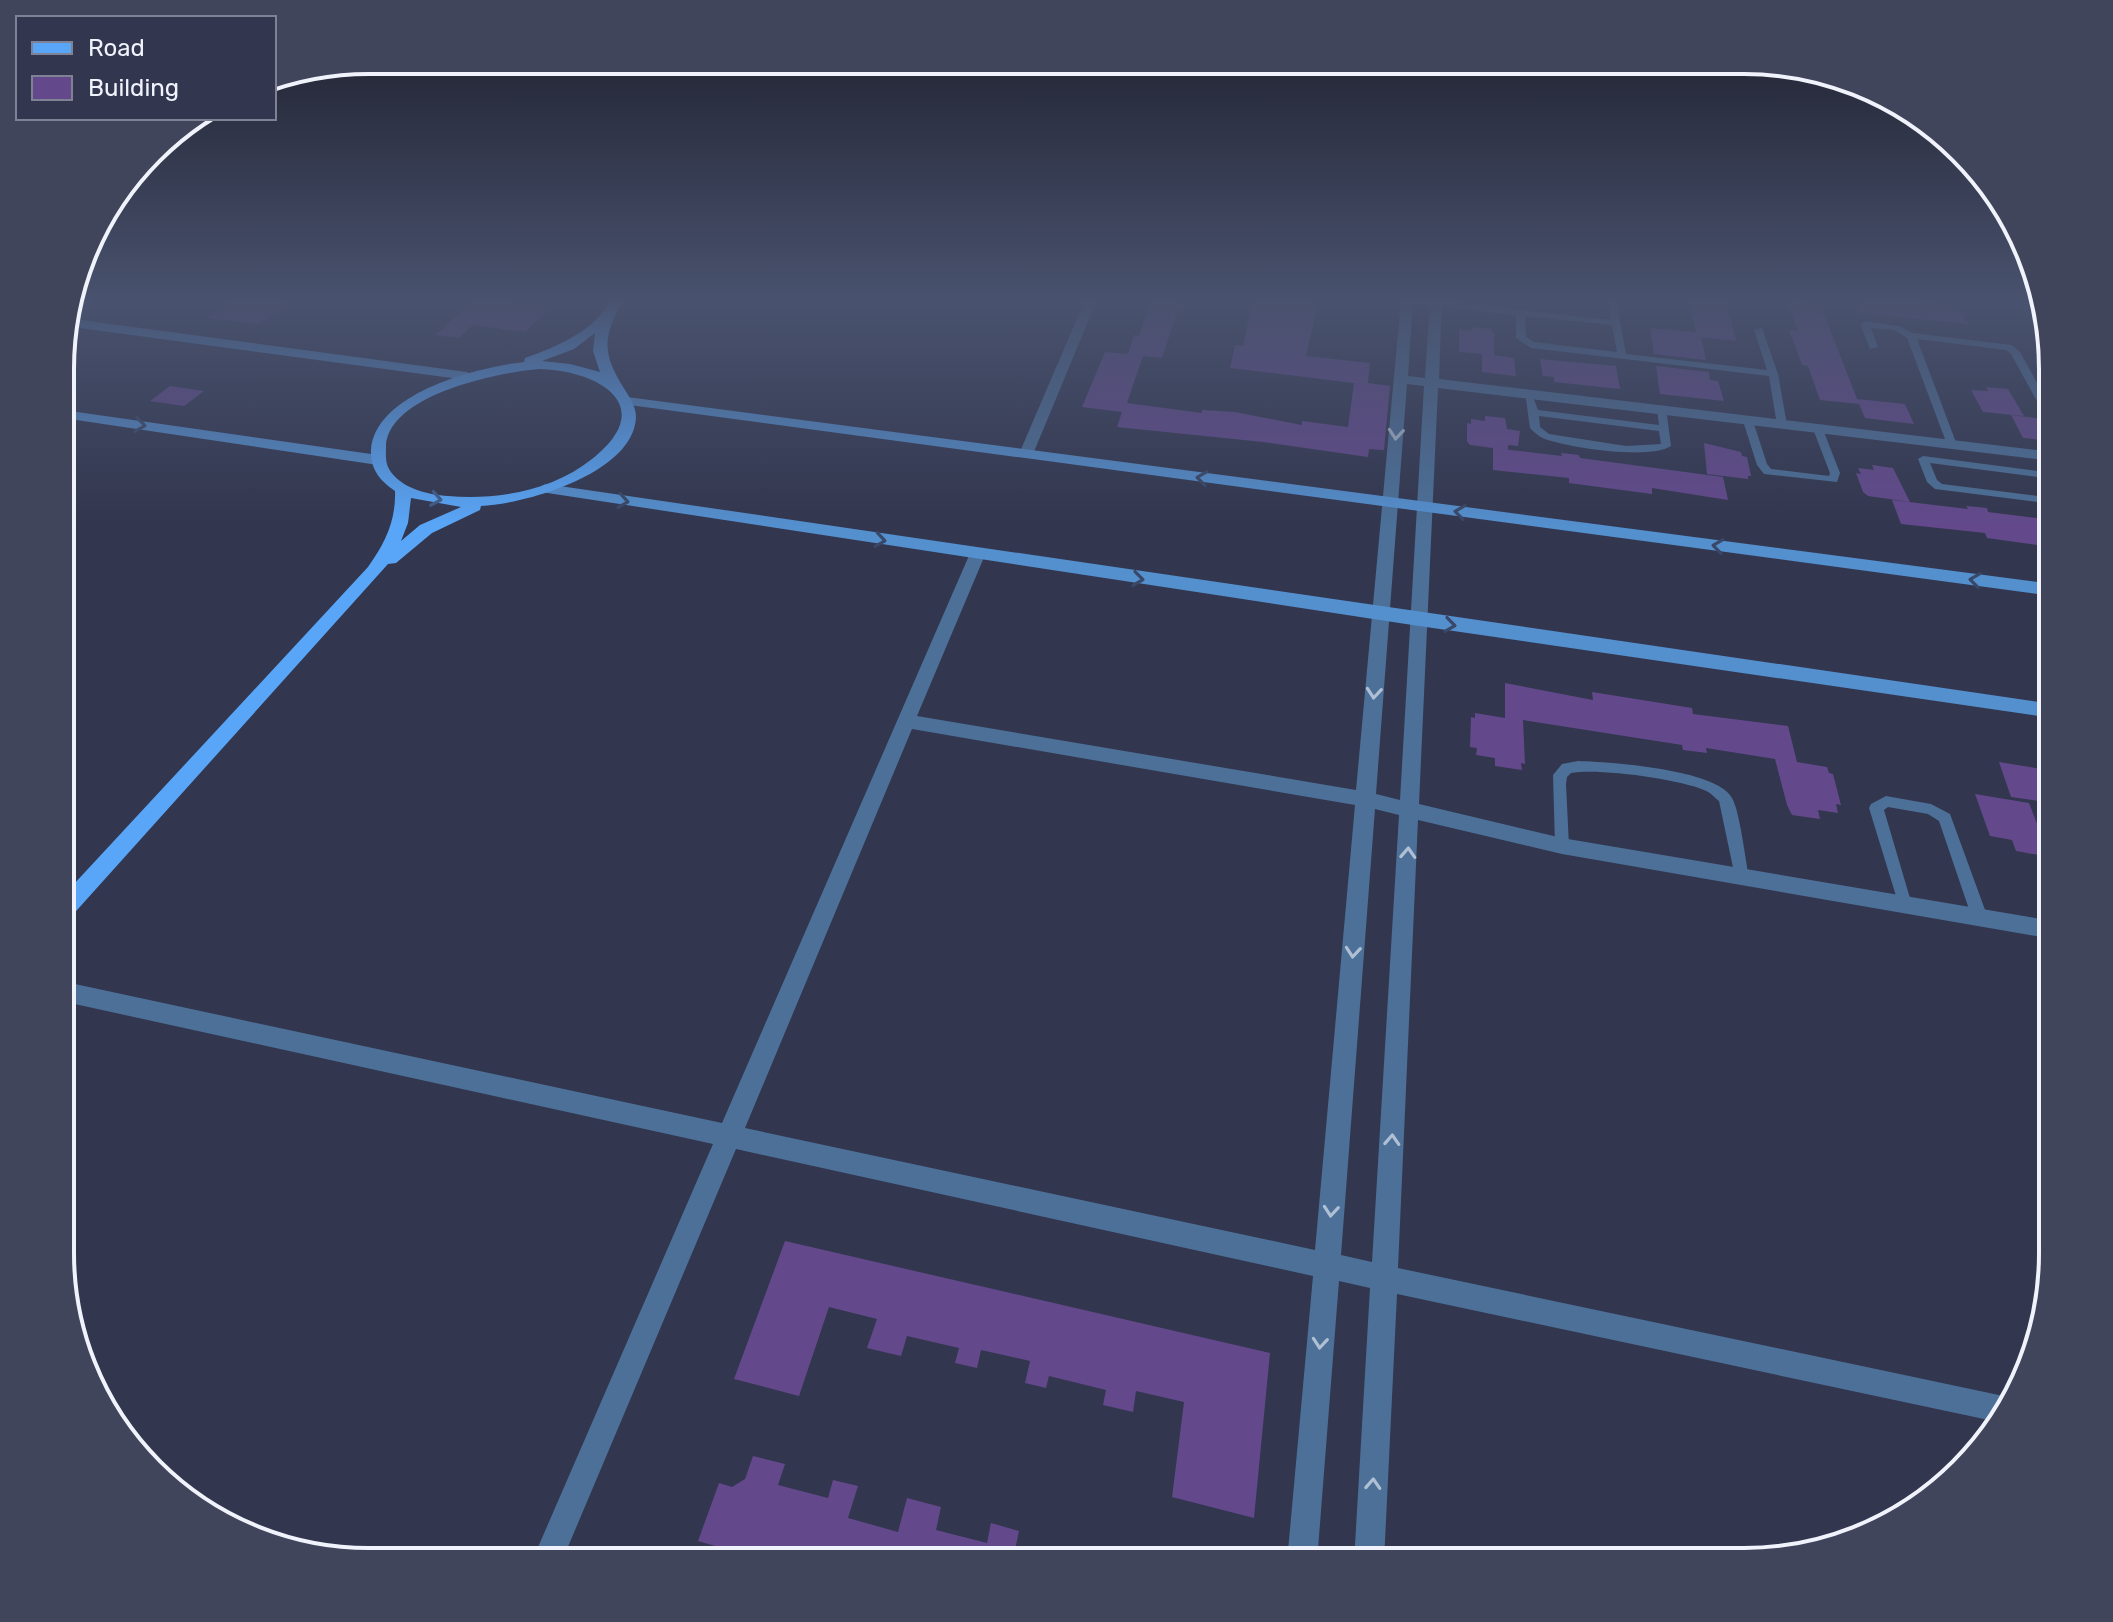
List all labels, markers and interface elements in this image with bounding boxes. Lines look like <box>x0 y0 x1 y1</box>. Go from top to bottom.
legend <box>16 16 276 120</box>
text: Road <box>88 34 145 62</box>
text: Building <box>88 74 179 102</box>
one-way arrow <box>133 416 147 433</box>
one-way arrow <box>1388 428 1405 441</box>
one-way arrow <box>1195 470 1209 487</box>
one-way arrow <box>429 489 442 506</box>
one-way arrow <box>617 491 630 508</box>
one-way arrow <box>1453 504 1467 521</box>
one-way arrow <box>874 531 887 548</box>
one-way arrow <box>1711 538 1725 555</box>
one-way arrow <box>1131 570 1144 587</box>
one-way arrow <box>1969 572 1982 589</box>
one-way arrow <box>1443 616 1457 633</box>
one-way arrow <box>1366 687 1383 700</box>
one-way arrow <box>1399 846 1416 859</box>
one-way arrow <box>1344 946 1361 959</box>
one-way arrow <box>1383 1133 1400 1146</box>
one-way arrow <box>1323 1205 1340 1218</box>
one-way arrow <box>1312 1337 1329 1350</box>
one-way arrow <box>1364 1477 1381 1490</box>

